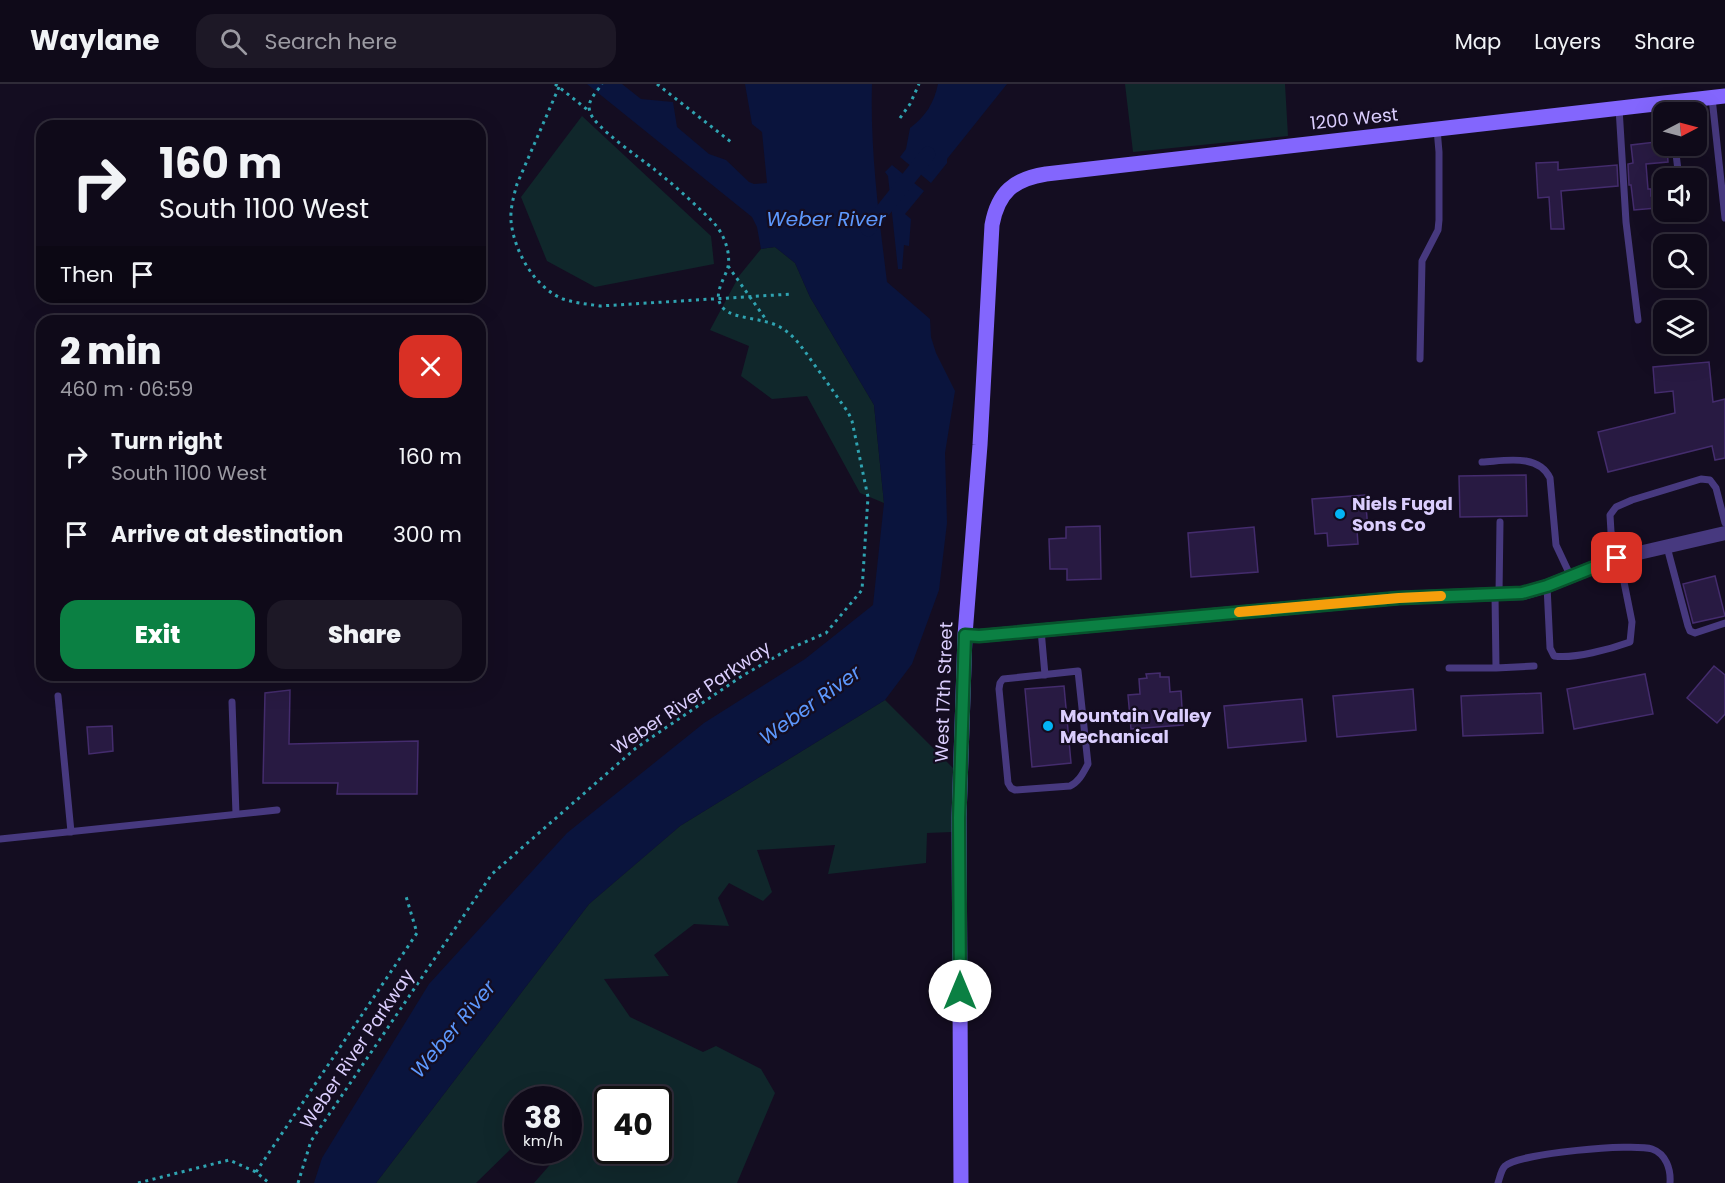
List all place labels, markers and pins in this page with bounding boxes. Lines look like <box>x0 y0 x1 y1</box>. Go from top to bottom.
place label: Niels Fugal Sons Co <box>1352 491 1453 537</box>
marker: Niels Fugal Sons Co <box>1333 507 1347 521</box>
pin <box>1591 532 1642 583</box>
place label: Mountain Valley Mechanical <box>1060 703 1212 749</box>
marker: Mountain Valley Mechanical <box>1041 719 1055 733</box>

